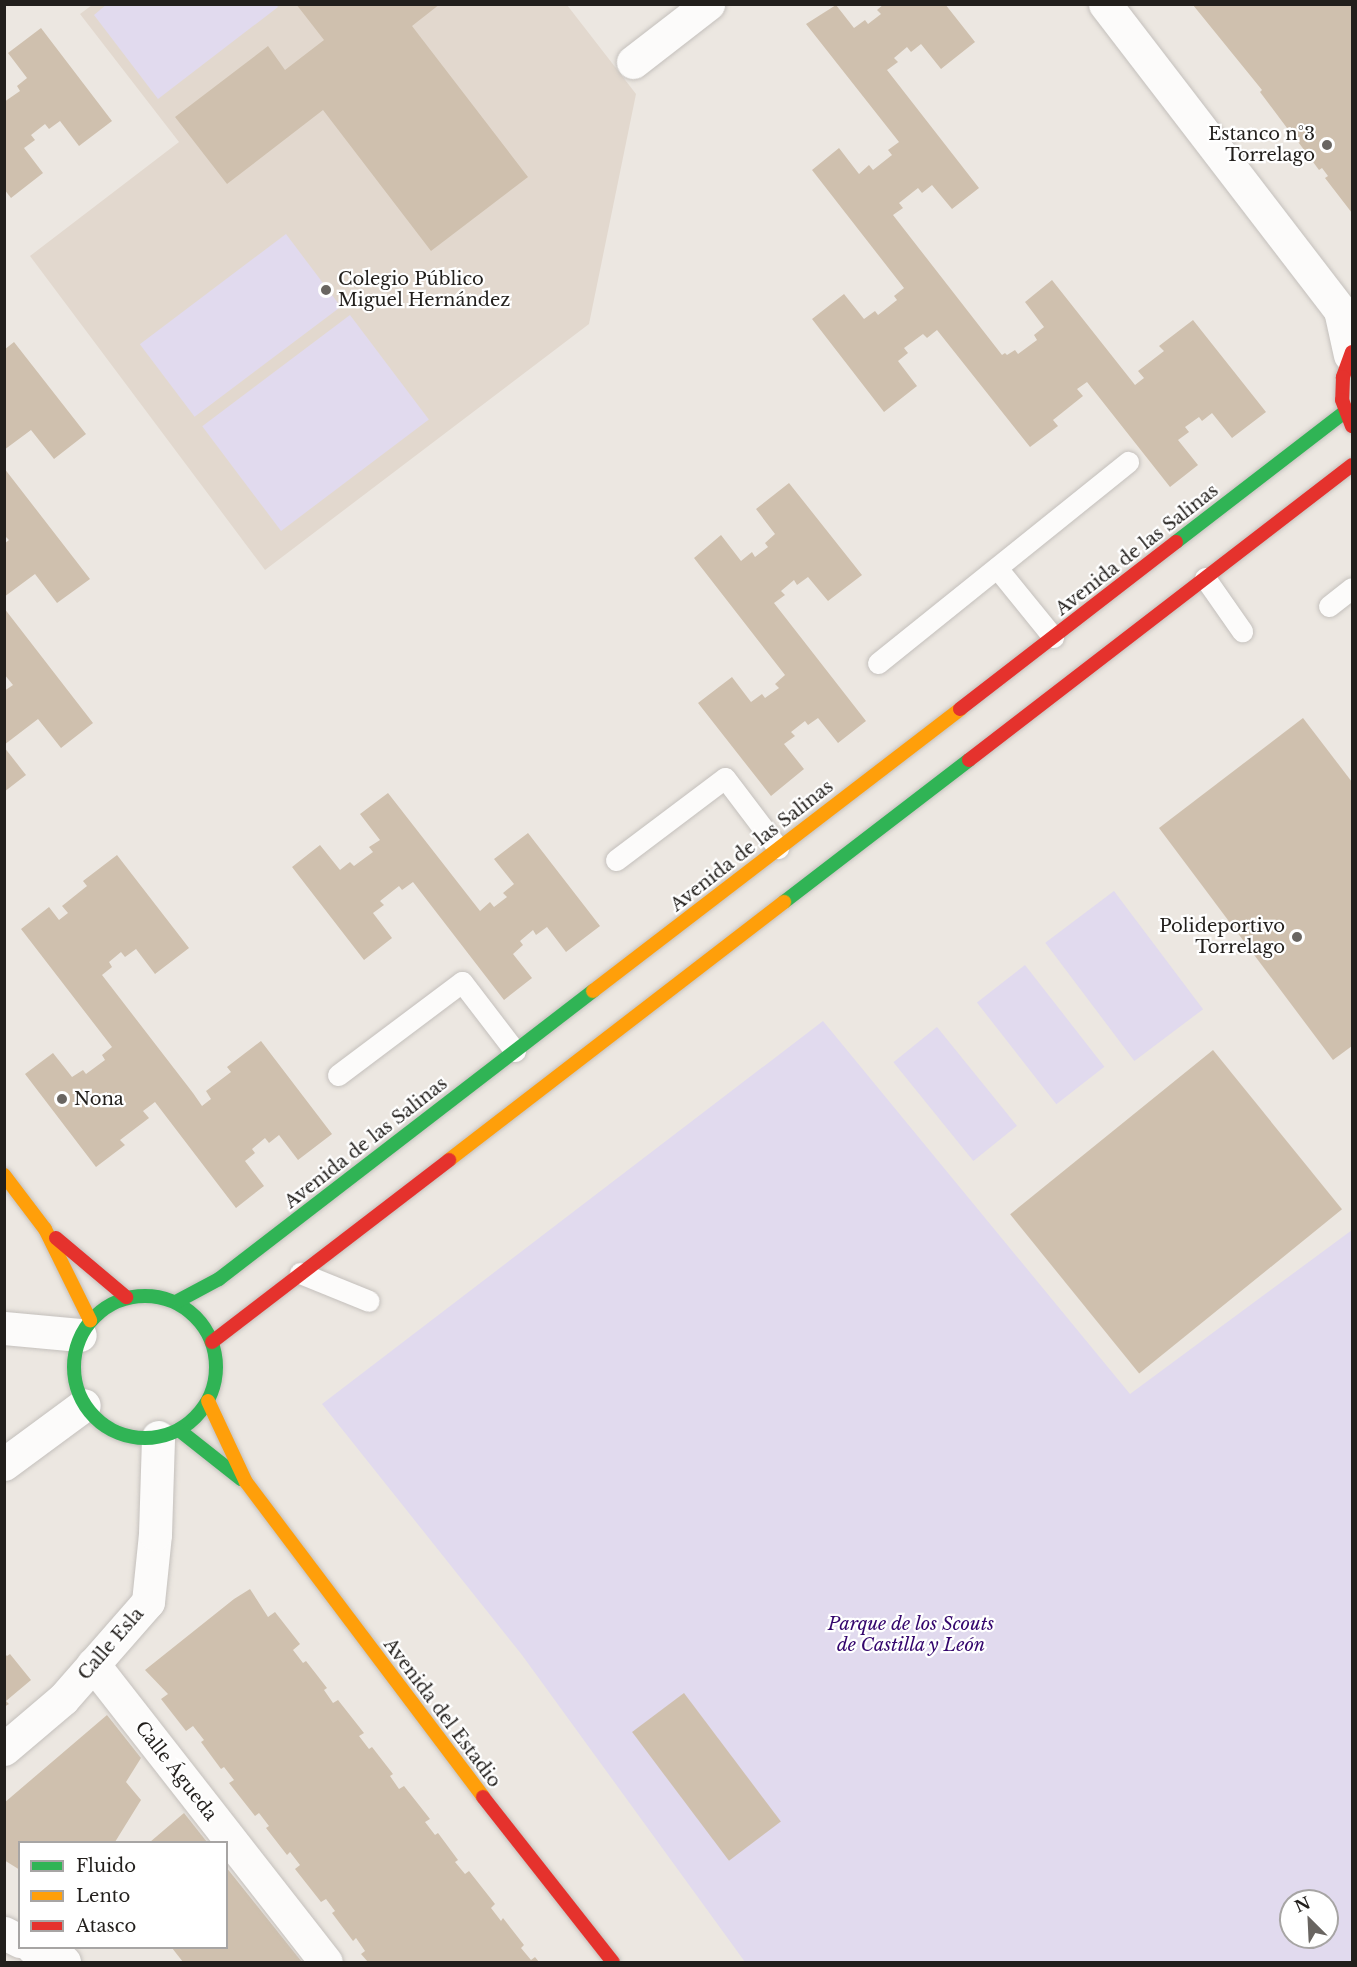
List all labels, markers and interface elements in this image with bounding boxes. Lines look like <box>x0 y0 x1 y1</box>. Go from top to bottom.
place label: Estanco n°3 Torrelago <box>1208 124 1315 166</box>
marker: Estanco n°3 Torrelago <box>1320 138 1334 152</box>
place label: Colegio Público Miguel Hernández <box>338 269 510 312</box>
marker: Colegio Público Miguel Hernández <box>319 283 333 297</box>
street label: Avenida de las Salinas <box>1051 480 1223 620</box>
street label: Avenida de las Salinas <box>666 776 838 916</box>
place label: Polideportivo Torrelago <box>1159 916 1285 958</box>
marker: Polideportivo Torrelago <box>1290 930 1304 944</box>
street label: Avenida de las Salinas <box>280 1073 452 1213</box>
place label: Nona <box>74 1088 124 1110</box>
marker: Nona <box>55 1092 69 1106</box>
street label: Calle Esla <box>74 1603 148 1685</box>
park label: Parque de los Scouts de Castilla y León <box>828 1614 994 1656</box>
street label: Avenida del Estadio <box>379 1634 505 1792</box>
street label: Calle Águeda <box>130 1717 222 1825</box>
legend <box>18 1841 228 1949</box>
text: Fluido <box>76 1855 136 1877</box>
text: Lento <box>76 1885 130 1907</box>
north arrow <box>1279 1889 1339 1949</box>
text: N <box>1292 1892 1313 1917</box>
text: Atasco <box>76 1915 136 1937</box>

